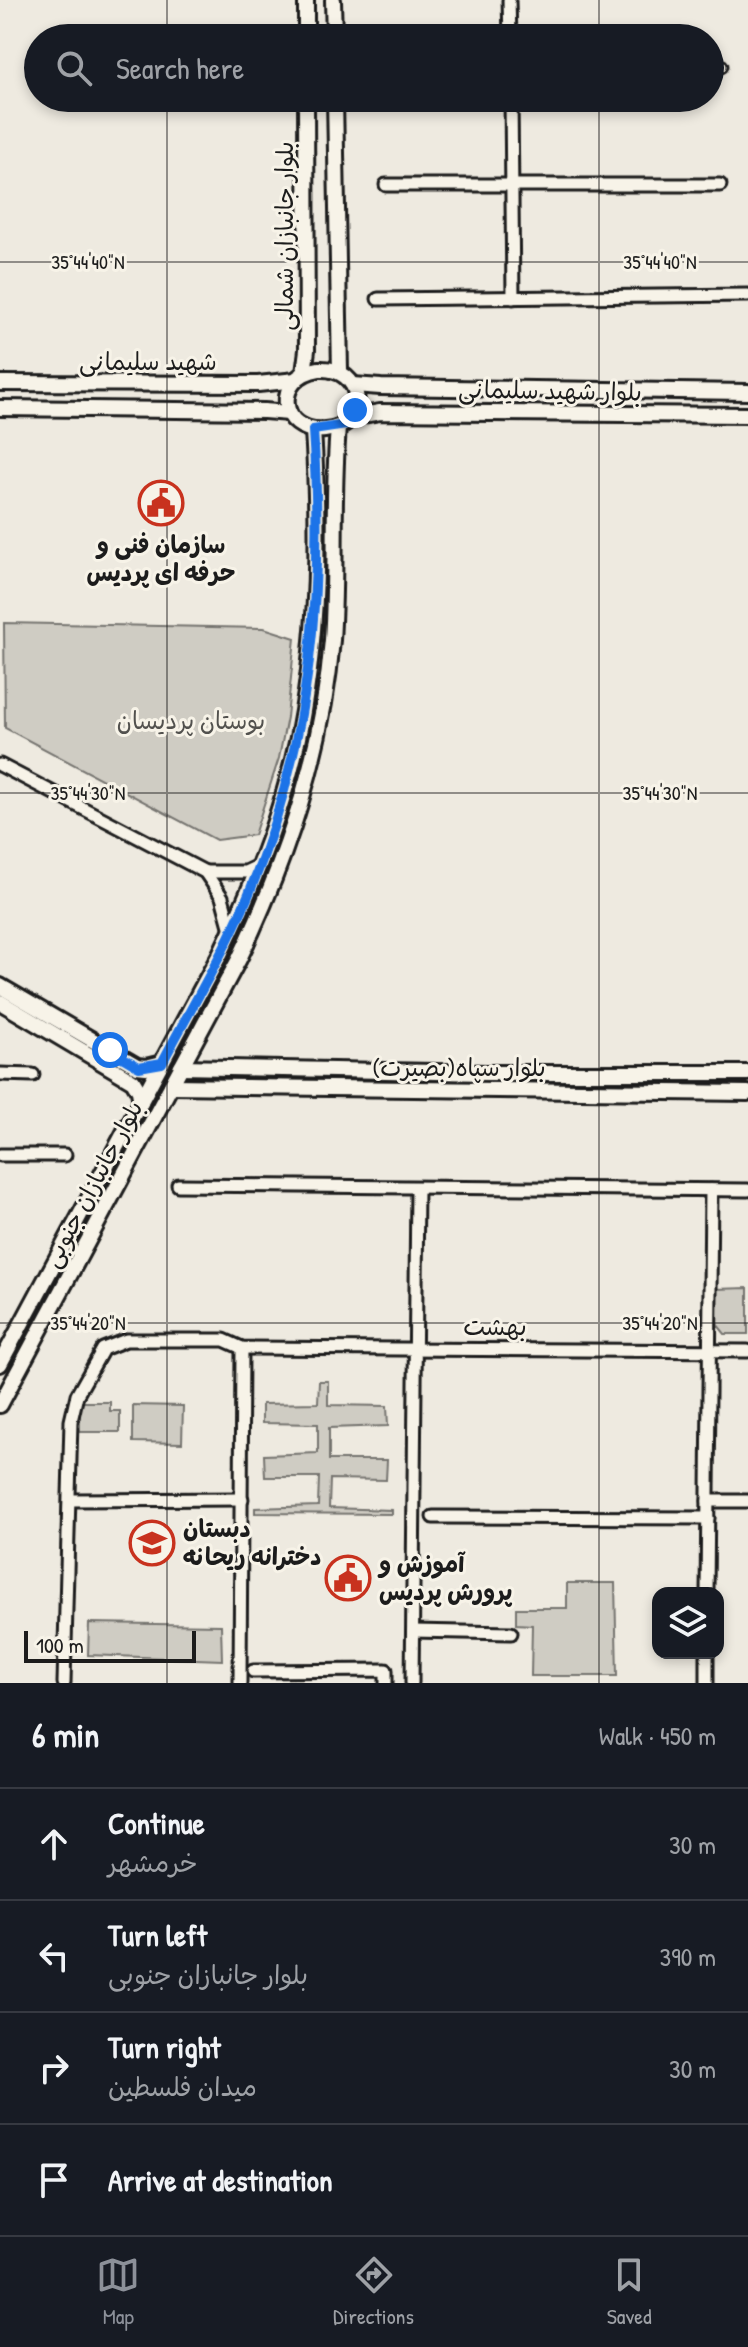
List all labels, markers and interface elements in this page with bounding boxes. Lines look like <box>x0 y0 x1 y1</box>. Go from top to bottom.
search box <box>24 24 724 112</box>
icon: search <box>52 46 96 90</box>
text: Search here <box>116 48 244 88</box>
street label: بلوار جانبازان شمالی <box>268 141 300 331</box>
text: 35°44'40"N <box>51 248 125 275</box>
text: 35°44'40"N <box>623 248 697 275</box>
street label: شهید سلیمانی <box>79 345 217 377</box>
street label: بلوار شهید سلیمانی <box>458 372 642 408</box>
route end <box>337 392 373 428</box>
public building icon: سازمان فنی و حرفه ای پردیس <box>137 479 185 527</box>
place label: سازمان فنی و حرفه ای پردیس <box>87 528 235 588</box>
park label: بوستان پردیسان <box>117 704 265 736</box>
text: 35°44'30"N <box>51 779 125 806</box>
text: 35°44'30"N <box>623 779 697 806</box>
route start <box>92 1032 128 1068</box>
street label: بلوار سپاه(بصیرت) <box>372 1051 546 1083</box>
street label: بلوار جانبازان جنوبی <box>35 1094 150 1273</box>
text: 35°44'20"N <box>50 1309 126 1336</box>
text: 35°44'20"N <box>622 1309 698 1336</box>
street label: بهشت <box>463 1310 527 1342</box>
place label: دبستان دخترانه ریحانه <box>183 1512 321 1572</box>
school or university icon: دبستان دخترانه ریحانه <box>128 1519 176 1567</box>
place label: آموزش و پرورش پردیس <box>377 1547 512 1607</box>
public building icon: آموزش و پرورش پردیس <box>324 1554 372 1602</box>
map controls <box>652 1587 724 1659</box>
button: layers <box>652 1587 724 1659</box>
scale bar <box>24 1627 196 1663</box>
text: 100 m <box>36 1630 84 1660</box>
text: 6 min <box>32 1712 100 1758</box>
text: Walk · 450 m <box>599 1718 716 1753</box>
text: Continue <box>108 1803 205 1843</box>
icon: ahead <box>32 1822 76 1866</box>
text: 30 m <box>669 1827 716 1862</box>
text: خرمشهر <box>108 1845 198 1880</box>
text: Turn left <box>108 1915 207 1955</box>
icon: left <box>32 1934 76 1978</box>
text: 390 m <box>660 1939 716 1974</box>
text: بلوار جانبازان جنوبی <box>108 1957 308 1992</box>
text: Turn right <box>108 2027 221 2067</box>
icon: right <box>32 2046 76 2090</box>
text: 30 m <box>669 2051 716 2086</box>
text: میدان فلسطین <box>108 2069 257 2104</box>
icon: arrive <box>32 2158 76 2202</box>
text: Arrive at destination <box>108 2160 333 2200</box>
tab: Map <box>96 2253 140 2331</box>
tab: Directions <box>333 2253 414 2331</box>
tab: Saved <box>607 2253 652 2331</box>

